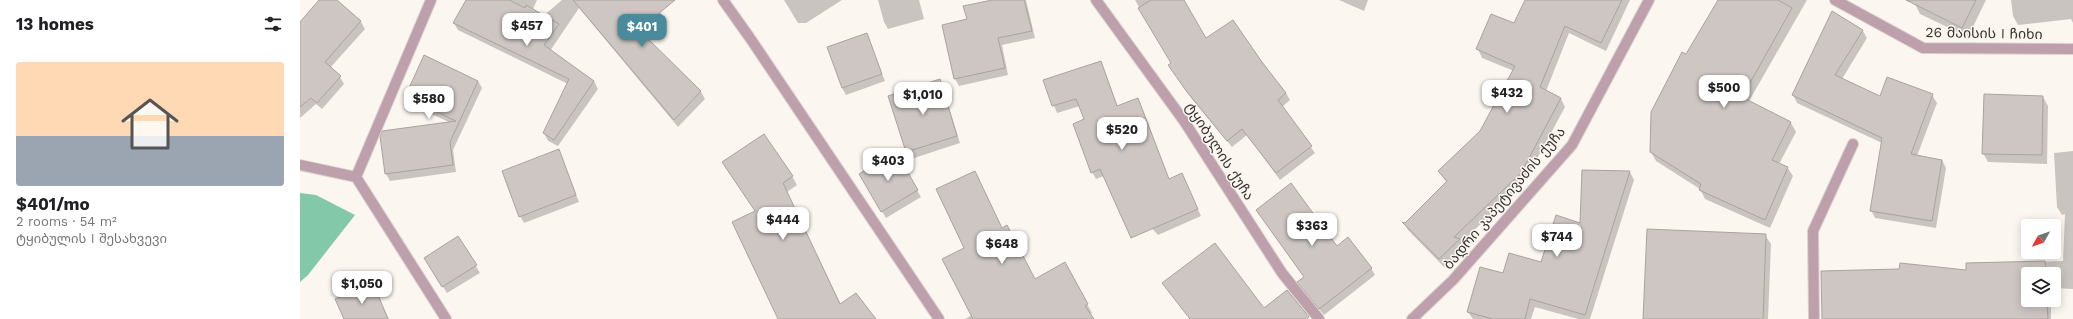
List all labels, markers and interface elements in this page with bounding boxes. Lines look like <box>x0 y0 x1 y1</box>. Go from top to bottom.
icon: filters <box>262 13 284 35</box>
pin: $457 <box>503 13 551 47</box>
text: 13 homes <box>16 14 94 34</box>
pin: $401 <box>618 14 666 48</box>
text: $457 <box>511 18 543 33</box>
text: $401 <box>627 19 657 34</box>
street label: 26 მაისის I ჩიხი <box>1925 24 2043 42</box>
pin: $500 <box>1700 75 1748 109</box>
pin: $432 <box>1483 80 1531 114</box>
text: $500 <box>1708 80 1740 95</box>
pin: $1,010 <box>890 82 956 116</box>
text: $432 <box>1491 85 1523 100</box>
pin: $580 <box>405 86 453 120</box>
text: $1,010 <box>903 87 943 102</box>
icon: home <box>114 88 186 160</box>
text: $580 <box>413 91 445 106</box>
street label: ტყიბულის ქუჩა <box>1182 99 1258 203</box>
pin: $520 <box>1098 117 1146 151</box>
text: $520 <box>1106 122 1138 137</box>
street label: ბადრი კაპეტივაძის ქუჩა <box>1440 124 1569 273</box>
pin: $403 <box>864 148 912 182</box>
text: $403 <box>872 153 904 168</box>
text: $401/mo <box>16 194 90 214</box>
pin: $444 <box>759 207 807 241</box>
text: $444 <box>766 212 800 227</box>
pin: $363 <box>1288 213 1336 247</box>
text: 2 rooms · 54 m² <box>16 214 117 229</box>
text: $363 <box>1296 218 1328 233</box>
north arrow <box>2021 219 2061 259</box>
map controls <box>2021 219 2061 307</box>
pin: $744 <box>1533 224 1581 258</box>
text: $744 <box>1541 229 1573 244</box>
text: ტყიბულის I შესახვევი <box>16 231 167 246</box>
pin: $648 <box>978 231 1026 265</box>
text: $648 <box>986 236 1018 251</box>
button: layers <box>2021 267 2061 307</box>
pin: $1,050 <box>329 271 395 305</box>
text: $1,050 <box>341 276 383 291</box>

